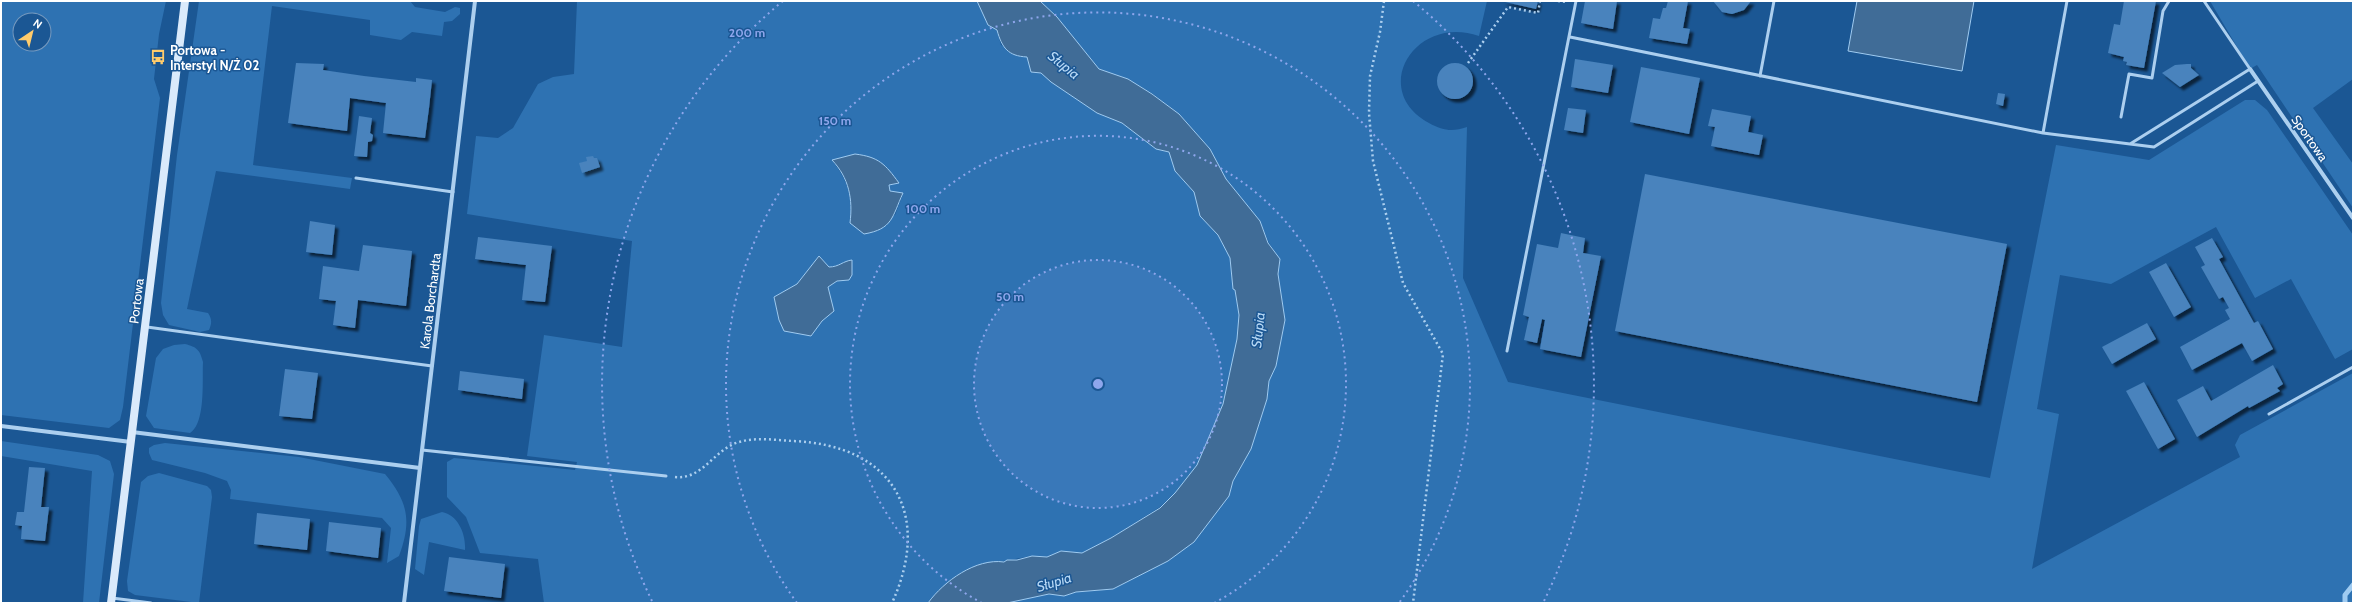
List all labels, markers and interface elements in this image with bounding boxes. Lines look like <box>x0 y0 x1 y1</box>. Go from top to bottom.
north arrow <box>12 12 52 52</box>
text: N <box>31 16 45 32</box>
text: 200 m <box>729 25 765 40</box>
place label: Portowa - Interstyl N/Ż 02 <box>170 42 259 73</box>
water label: Słupia <box>1045 47 1083 83</box>
bus stop icon: Portowa - Interstyl N/Ż 02 <box>149 48 167 66</box>
street label: Sportowa <box>2288 112 2332 165</box>
text: 150 m <box>819 113 851 128</box>
text: 100 m <box>906 201 940 216</box>
street label: Karola Borchardta <box>416 251 444 350</box>
street label: Portowa <box>125 277 147 325</box>
text: 50 m <box>996 289 1024 304</box>
water label: Słupia <box>1247 311 1269 349</box>
centre of rings <box>1091 377 1105 391</box>
water label: Słupia <box>1034 568 1074 596</box>

